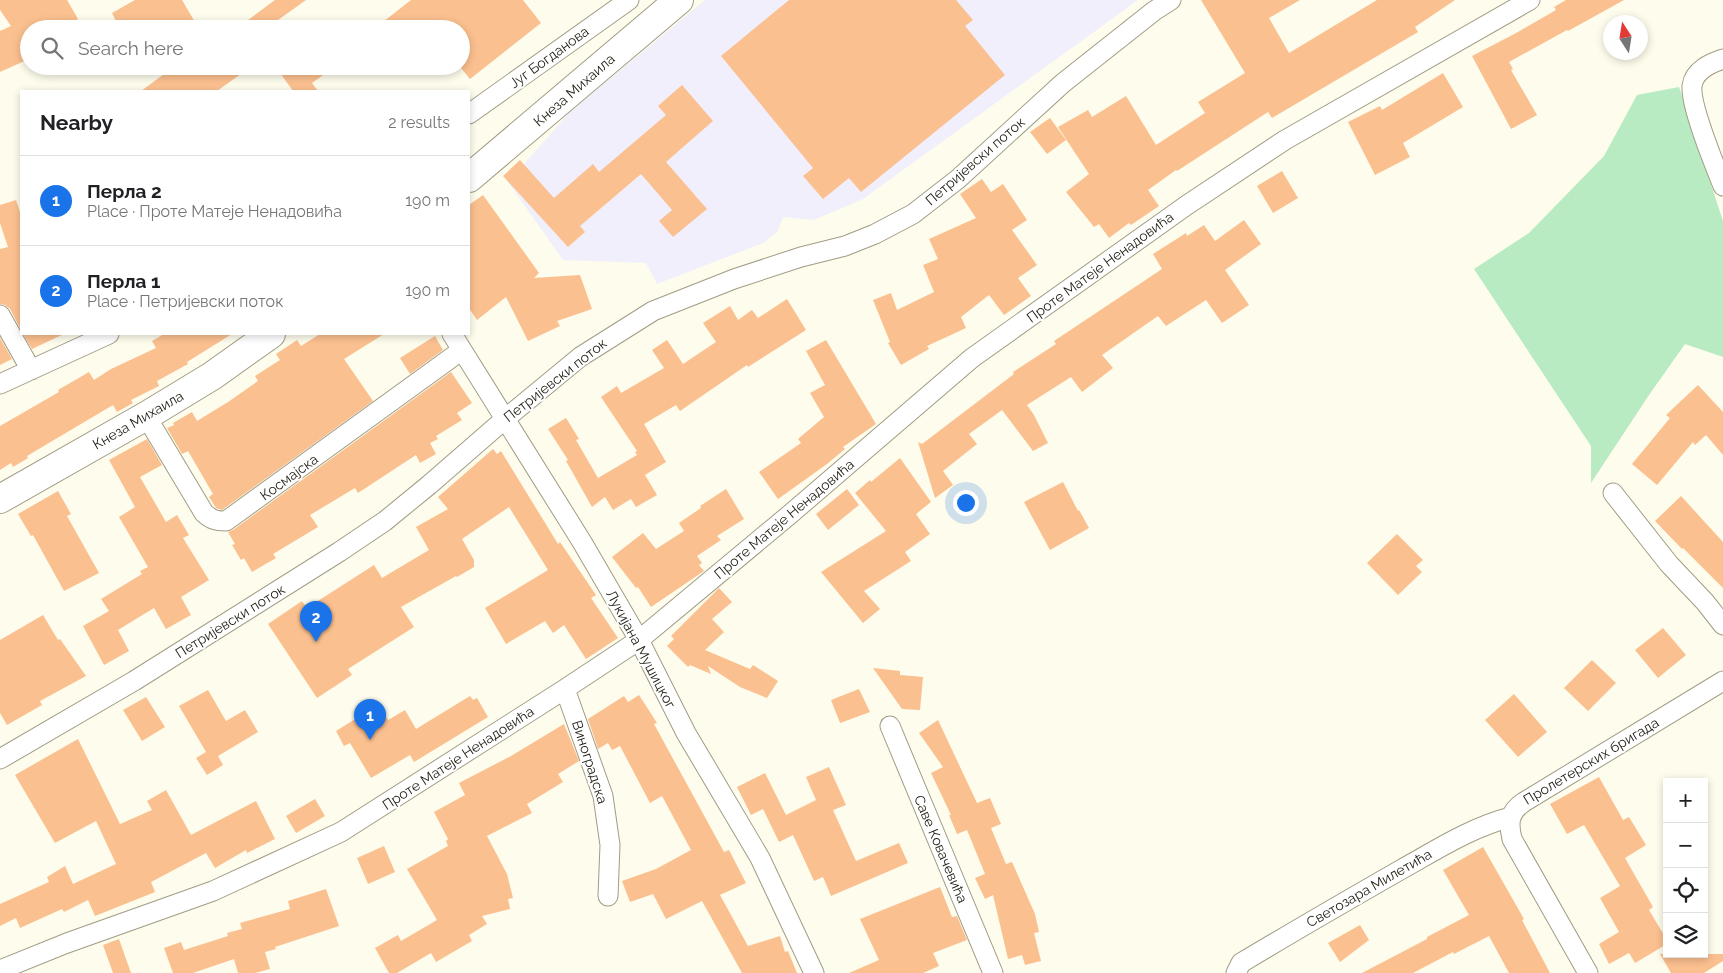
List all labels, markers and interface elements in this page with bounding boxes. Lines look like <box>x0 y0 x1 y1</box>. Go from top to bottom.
north arrow <box>1603 15 1648 60</box>
search box <box>20 20 470 75</box>
street label: Југ Богданова <box>506 23 592 91</box>
icon: search <box>38 34 66 62</box>
text: Search here <box>78 37 184 59</box>
street label: Кнеза Михаила <box>530 50 618 130</box>
text: Nearby <box>40 110 113 135</box>
text: 2 results <box>388 113 450 132</box>
street label: Петријевски поток <box>922 114 1028 208</box>
text: Перла 2 <box>87 180 162 202</box>
text: 1 <box>52 191 60 210</box>
text: 190 m <box>405 191 450 210</box>
text: Place · Проте Матеје Ненадовића <box>87 202 342 221</box>
street label: Проте Матеје Ненадовића <box>1024 208 1176 326</box>
text: Перла 1 <box>87 270 160 292</box>
text: 2 <box>51 281 61 300</box>
text: 190 m <box>405 281 450 300</box>
text: Place · Петријевски поток <box>87 292 283 311</box>
street label: Петријевски поток <box>500 335 610 425</box>
street label: Кнеза Михаила <box>90 388 186 452</box>
street label: Космајска <box>257 451 321 503</box>
street label: Проте Матеје Ненадовића <box>711 456 857 582</box>
your location <box>953 490 979 516</box>
street label: Петријевски поток <box>172 581 288 661</box>
street label: Лукијана Мушицког <box>603 587 679 711</box>
pin: 2 <box>300 601 332 642</box>
pin: 1 <box>354 699 386 740</box>
street label: Проте Матеје Ненадовића <box>379 703 537 813</box>
street label: Пролетерских бригада <box>1520 714 1662 808</box>
street label: Виноградска <box>569 718 611 806</box>
map controls <box>1663 778 1708 958</box>
button: + <box>1663 778 1708 823</box>
street label: Саве Ковачевића <box>911 793 971 905</box>
button: − <box>1663 823 1708 868</box>
street label: Светозара Милетића <box>1304 846 1434 930</box>
button: locate <box>1663 868 1708 913</box>
button: layers <box>1663 913 1708 958</box>

